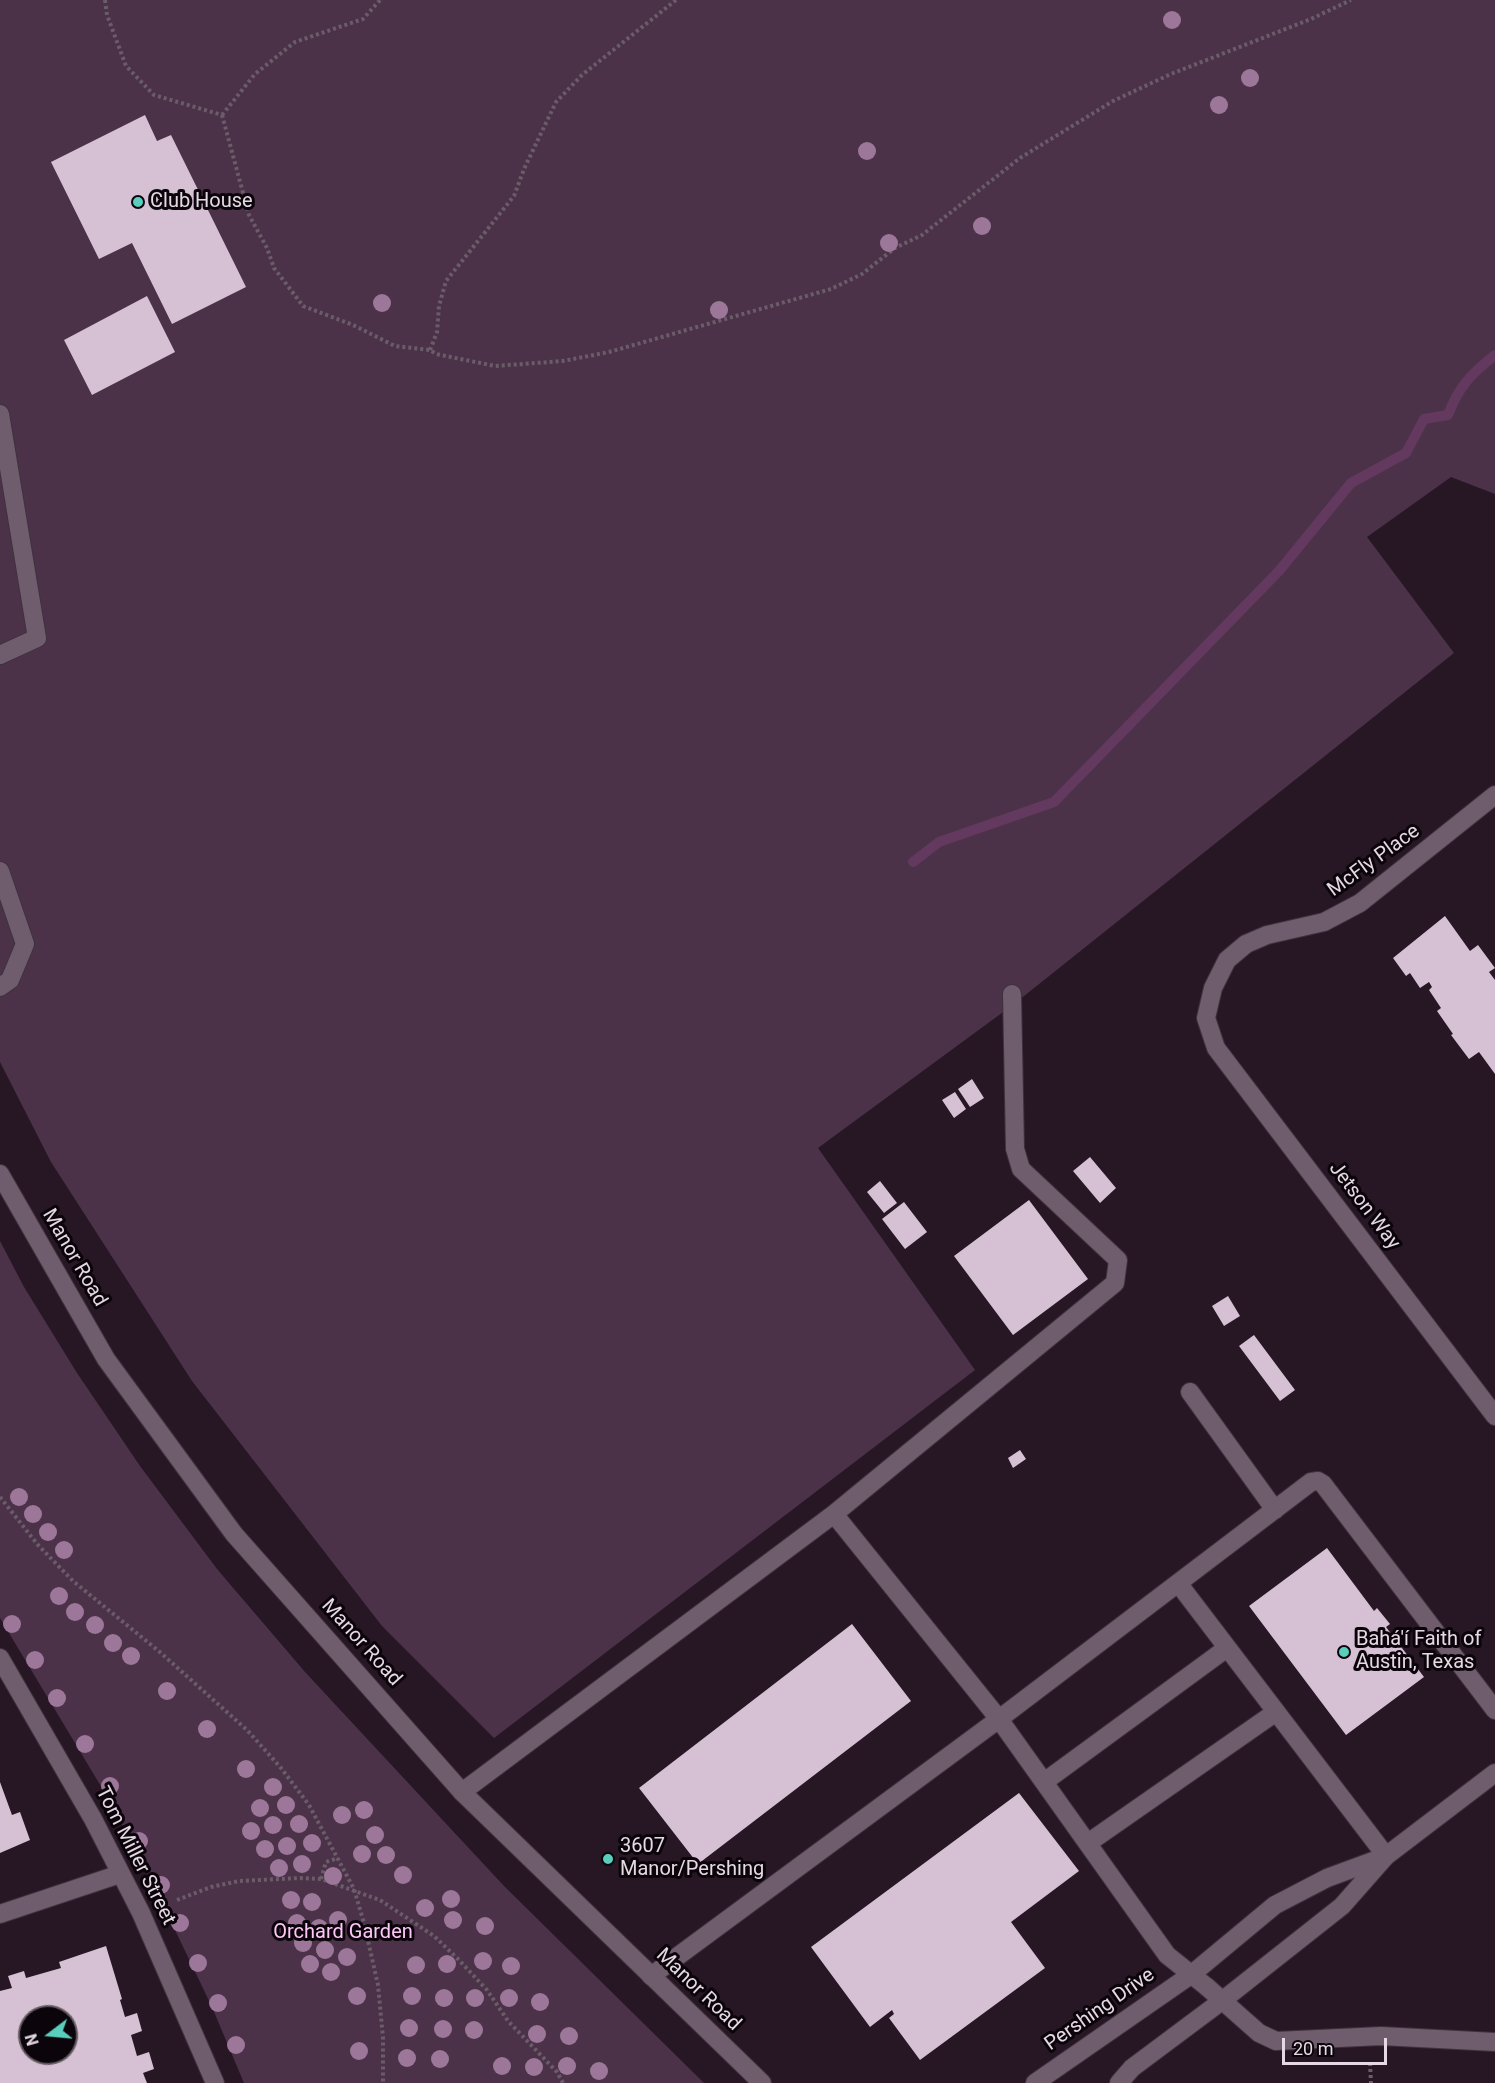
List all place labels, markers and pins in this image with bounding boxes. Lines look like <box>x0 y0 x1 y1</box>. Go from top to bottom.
place label: Club House <box>150 190 253 214</box>
marker: Club House <box>131 195 145 209</box>
place label: Bahá'í Faith of Austin, Texas <box>1356 1628 1481 1675</box>
marker: Bahá'í Faith of Austin, Texas <box>1337 1645 1351 1659</box>
place label: 3607 Manor/Pershing <box>620 1835 764 1882</box>
marker: 3607 Manor/Pershing <box>601 1852 615 1866</box>

